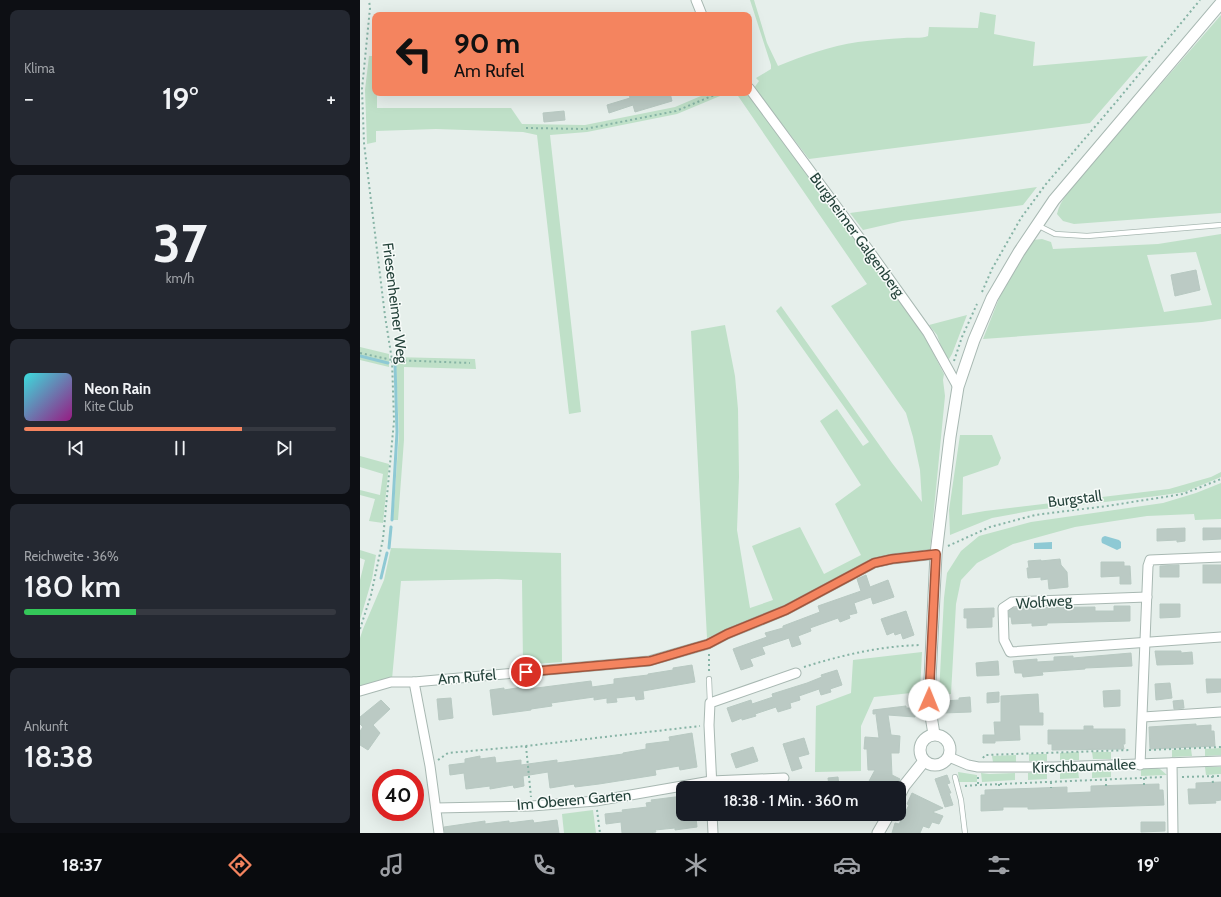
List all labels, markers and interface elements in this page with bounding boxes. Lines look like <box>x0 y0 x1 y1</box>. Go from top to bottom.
text: 90 m <box>454 26 520 60</box>
icon: left <box>388 28 440 80</box>
text: Klima <box>24 60 55 76</box>
text: Am Rufel <box>454 60 524 82</box>
text: 19° <box>162 80 198 117</box>
text: − <box>24 85 34 112</box>
text: + <box>326 85 336 112</box>
street label: Burgheimer Galgenberg <box>806 169 908 301</box>
text: 37 <box>153 212 207 275</box>
street label: Friesenheimer Weg <box>379 241 411 365</box>
text: km/h <box>166 270 194 286</box>
text: Neon Rain <box>84 380 151 398</box>
text: Kite Club <box>84 398 133 414</box>
icon: previous <box>65 437 87 459</box>
icon: pause <box>169 437 191 459</box>
icon: next <box>273 437 295 459</box>
street label: Burgstall <box>1047 487 1104 511</box>
text: Reichweite · 36% <box>24 548 119 564</box>
text: 180 km <box>24 568 121 605</box>
street label: Wolfweg <box>1015 591 1073 613</box>
pin <box>509 655 543 689</box>
icon: arrive <box>515 661 537 683</box>
street label: Am Rufel <box>437 665 497 689</box>
position arrow <box>908 679 950 721</box>
text: Ankunft <box>24 718 68 734</box>
text: 18:38 <box>24 738 94 775</box>
street label: Kirschbaumallee <box>1032 755 1137 777</box>
speed limit sign: 40 <box>372 769 424 821</box>
street label: Im Oberen Garten <box>516 786 632 814</box>
text: 18:38 · 1 Min. · 360 m <box>724 792 858 810</box>
icon: directions <box>226 851 254 879</box>
icon: music <box>378 851 406 879</box>
icon: phone <box>530 851 558 879</box>
icon: climate <box>682 851 710 879</box>
icon: car <box>833 851 861 879</box>
icon: filters <box>985 851 1013 879</box>
text: 18:37 <box>62 854 102 876</box>
text: 19° <box>1137 854 1159 876</box>

